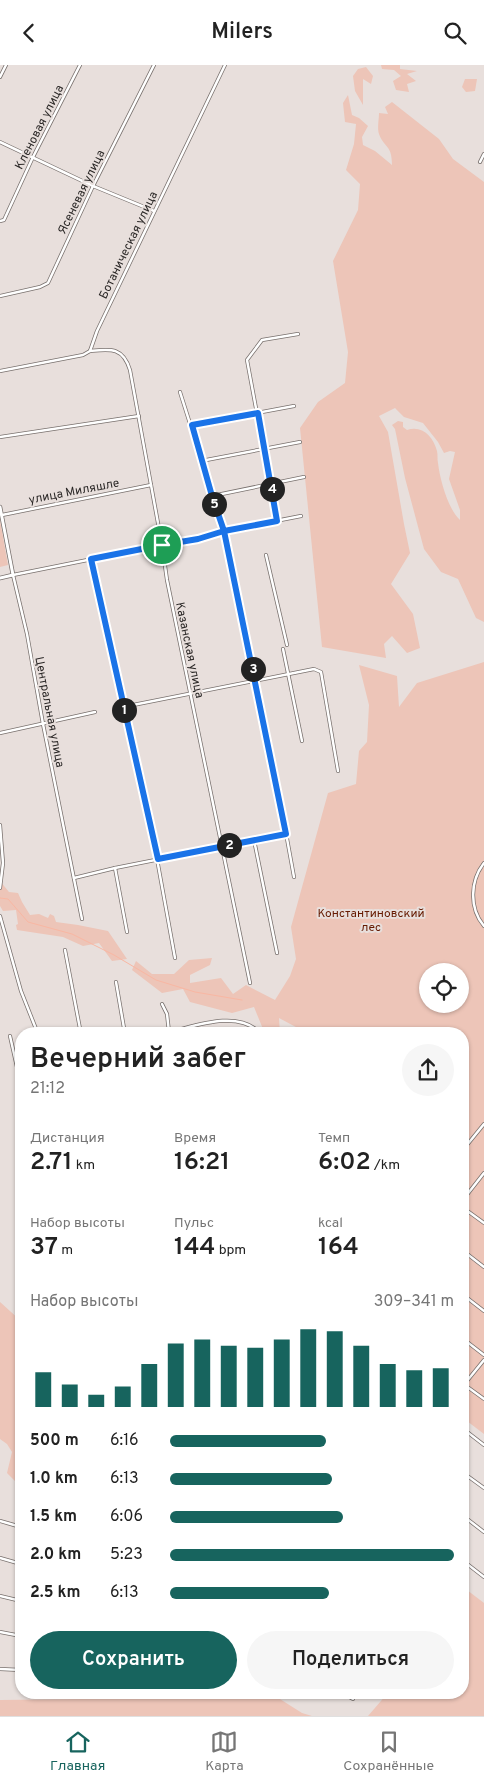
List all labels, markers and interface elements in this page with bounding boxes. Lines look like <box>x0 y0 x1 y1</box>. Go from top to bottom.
icon: back <box>15 19 43 47</box>
text: Milers <box>211 19 273 46</box>
icon: search <box>441 19 469 47</box>
street label: Кленовая улица <box>12 82 68 173</box>
street label: Ясеневая улица <box>55 148 109 237</box>
street label: Ботаническая улица <box>96 189 162 302</box>
street label: улица Миляшле <box>27 475 121 509</box>
pin: 4 <box>260 477 284 501</box>
text: 4 <box>268 481 277 498</box>
pin: 5 <box>202 491 226 517</box>
text: 5 <box>210 496 219 513</box>
pin <box>141 524 183 566</box>
icon: arrive <box>148 531 176 559</box>
street label: Казанская улица <box>171 601 207 700</box>
street label: Центральная улица <box>30 655 68 769</box>
pin: 3 <box>240 657 266 681</box>
text: 3 <box>249 661 258 678</box>
pin: 1 <box>112 697 136 723</box>
text: 1 <box>122 702 127 719</box>
pin: 2 <box>216 833 242 857</box>
text: 2 <box>225 837 234 854</box>
park label: Константиновский лес <box>317 906 425 936</box>
map controls <box>419 963 469 1013</box>
button: locate <box>419 963 469 1013</box>
text: Вечерний забег <box>30 1042 246 1078</box>
button: share <box>402 1044 454 1096</box>
text: 21:12 <box>30 1079 65 1099</box>
text: Дистанция <box>30 1130 105 1147</box>
text: Время <box>174 1130 216 1147</box>
text: Темп <box>318 1130 350 1147</box>
text: 2.71 <box>30 1147 72 1179</box>
text: 16:21 <box>174 1147 230 1179</box>
text: 6:02 <box>318 1147 371 1179</box>
text: km <box>72 1157 95 1174</box>
text: /km <box>371 1157 400 1174</box>
text: Набор высоты <box>30 1215 125 1232</box>
text: Пульс <box>174 1215 214 1232</box>
text: kcal <box>318 1215 343 1232</box>
text: 37 <box>30 1232 58 1264</box>
text: 144 <box>174 1232 215 1264</box>
text: 164 <box>318 1232 359 1264</box>
text: m <box>58 1242 73 1259</box>
text: bpm <box>215 1242 246 1259</box>
text: Набор высоты <box>30 1292 138 1312</box>
text: 309–341 m <box>374 1292 454 1312</box>
text: 500 m <box>30 1431 79 1451</box>
text: 6:16 <box>110 1431 139 1451</box>
text: 1.0 km <box>30 1469 78 1489</box>
text: 6:13 <box>110 1469 139 1489</box>
text: 1.5 km <box>30 1507 77 1527</box>
text: 6:06 <box>110 1507 143 1527</box>
text: 2.0 km <box>30 1545 81 1565</box>
text: 5:23 <box>110 1545 143 1565</box>
text: 2.5 km <box>30 1583 80 1603</box>
text: 6:13 <box>110 1583 139 1603</box>
button: Сохранить <box>30 1631 237 1689</box>
button: Поделиться <box>247 1631 454 1689</box>
tab: Главная <box>50 1728 105 1775</box>
tab: Карта <box>205 1728 244 1775</box>
tab: Сохранённые <box>343 1728 434 1775</box>

